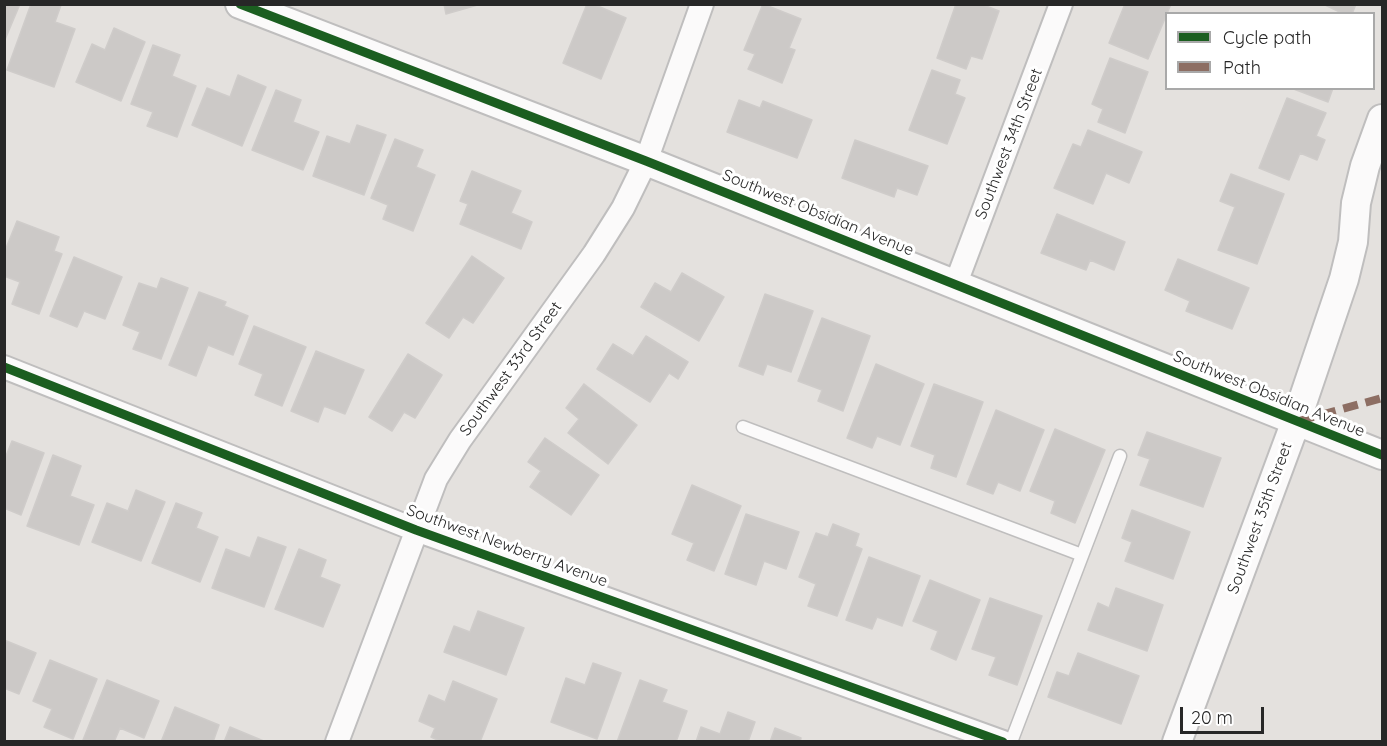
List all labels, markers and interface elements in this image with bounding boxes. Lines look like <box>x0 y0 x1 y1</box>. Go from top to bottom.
legend <box>1165 12 1375 90</box>
text: Cycle path <box>1223 26 1311 49</box>
text: Path <box>1223 56 1261 79</box>
street label: Southwest 34th Street <box>971 66 1047 222</box>
street label: Southwest Obsidian Avenue <box>720 166 916 260</box>
street label: Southwest 33rd Street <box>456 298 566 440</box>
street label: Southwest Obsidian Avenue <box>1171 347 1367 441</box>
street label: Southwest 35th Street <box>1224 439 1296 597</box>
street label: Southwest Newberry Avenue <box>404 501 610 591</box>
scale bar <box>1183 695 1267 733</box>
text: 20 m <box>1191 706 1233 729</box>

